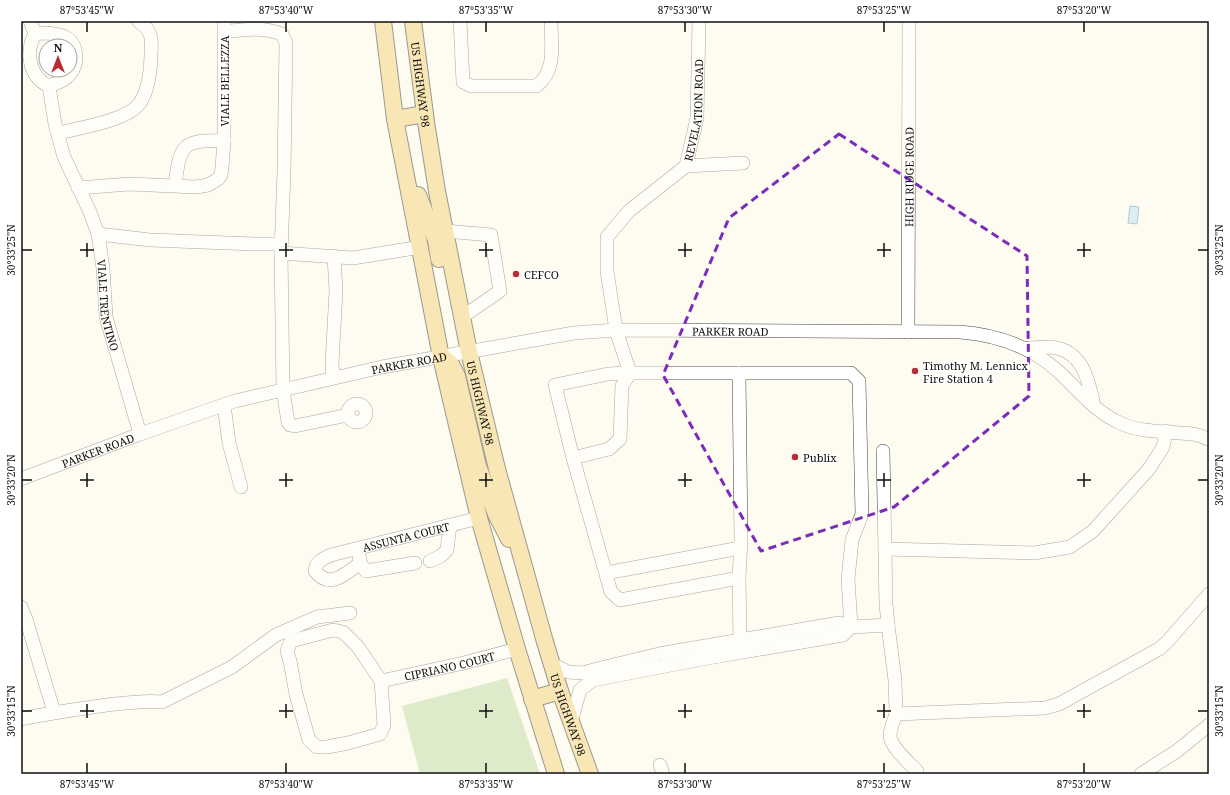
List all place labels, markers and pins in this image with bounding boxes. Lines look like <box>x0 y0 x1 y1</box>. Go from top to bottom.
place label: CEFCO <box>524 267 559 282</box>
marker: CEFCO <box>511 269 521 279</box>
place label: Timothy M. Lennicx Fire Station 4 <box>923 358 1029 386</box>
marker: Timothy M. Lennicx Fire Station 4 <box>910 366 920 376</box>
place label: Publix <box>803 450 837 465</box>
marker: Publix <box>790 452 800 462</box>

